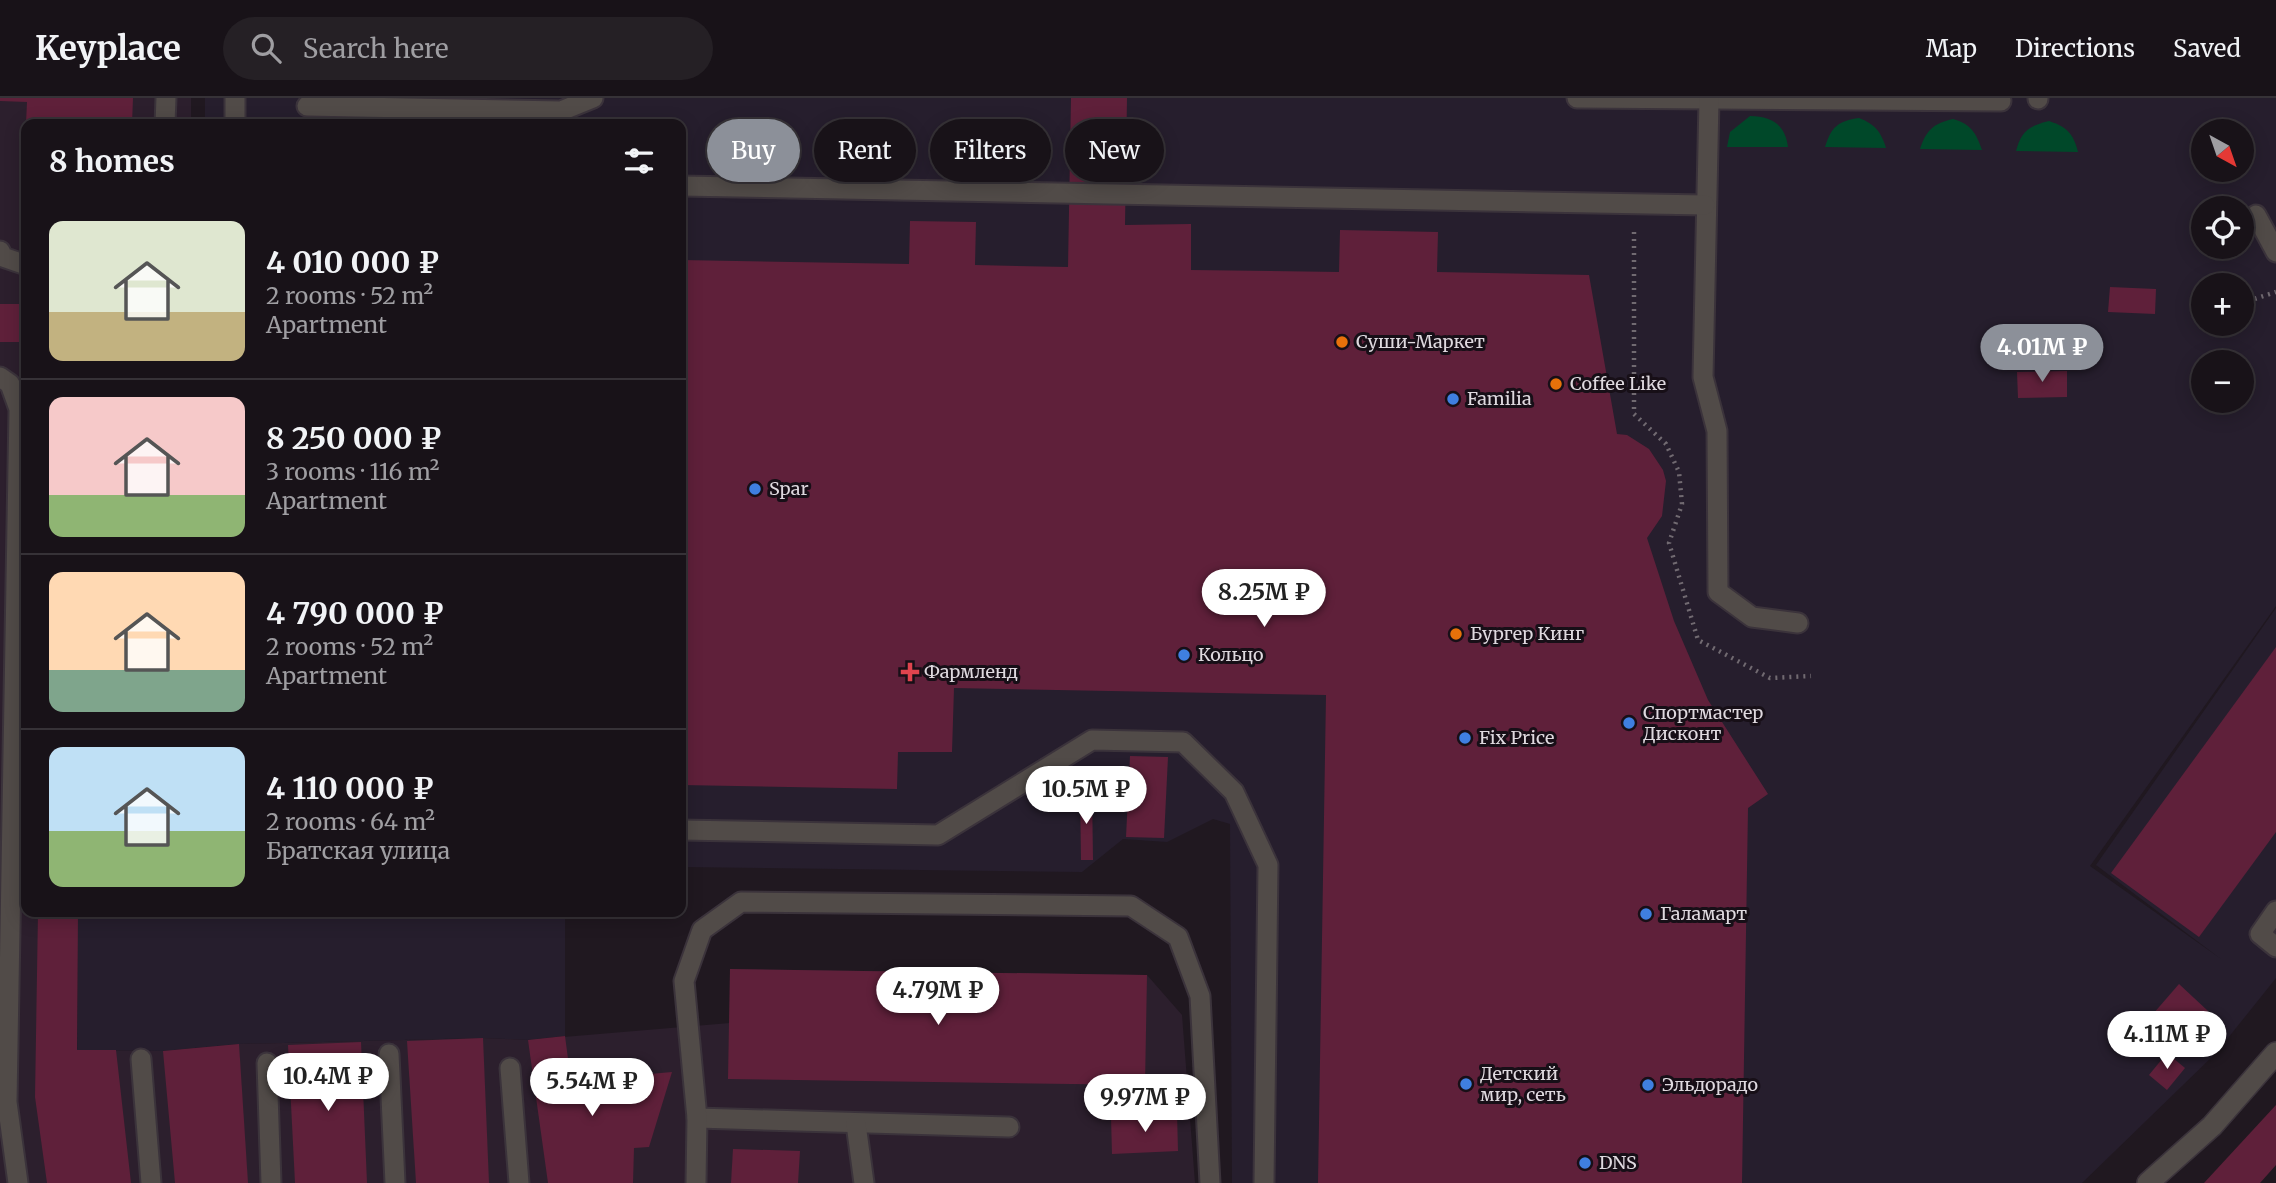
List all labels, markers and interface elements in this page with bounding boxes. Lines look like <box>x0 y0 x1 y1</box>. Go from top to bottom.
search box <box>223 17 713 80</box>
text: Keyplace <box>35 28 181 69</box>
icon: search <box>247 29 285 67</box>
text: Search here <box>303 32 449 65</box>
text: Map <box>1926 33 1977 64</box>
text: Directions <box>2015 33 2135 64</box>
text: Saved <box>2173 33 2241 64</box>
chip: Buy <box>707 119 800 182</box>
chip: Rent <box>814 119 916 182</box>
chip: Filters <box>930 119 1051 182</box>
chip: New <box>1065 119 1164 182</box>
north arrow <box>2191 119 2254 182</box>
map controls <box>2191 119 2254 413</box>
text: 8 homes <box>49 142 175 180</box>
icon: filters <box>620 142 658 180</box>
button: locate <box>2191 196 2254 259</box>
text: 4 010 000 ₽ <box>266 243 439 281</box>
icon: home <box>105 249 189 333</box>
button: + <box>2191 273 2254 336</box>
text: 2 rooms · 52 m² <box>266 281 433 310</box>
text: Apartment <box>266 310 387 339</box>
pin: 4.01M ₽ <box>1977 324 2107 384</box>
place label: Суши-Маркет <box>1356 330 1485 353</box>
text: 4.01M ₽ <box>1996 332 2088 361</box>
marker: Суши-Маркет <box>1334 334 1350 350</box>
button: − <box>2191 350 2254 413</box>
place label: Coffee Like <box>1570 372 1666 395</box>
marker: Coffee Like <box>1548 376 1564 392</box>
place label: Familia <box>1467 387 1532 410</box>
marker: Familia <box>1445 391 1461 407</box>
text: 8 250 000 ₽ <box>266 419 441 457</box>
icon: home <box>105 425 189 509</box>
text: 3 rooms · 116 m² <box>266 457 440 486</box>
place label: Spar <box>769 477 809 500</box>
marker: Spar <box>747 481 763 497</box>
text: Apartment <box>266 486 387 515</box>
pin: 8.25M ₽ <box>1199 570 1329 629</box>
text: 8.25M ₽ <box>1218 577 1310 606</box>
text: 4 790 000 ₽ <box>266 594 444 632</box>
icon: home <box>105 600 189 684</box>
place label: Бургер Кинг <box>1470 622 1584 645</box>
marker: Бургер Кинг <box>1448 626 1464 642</box>
text: 2 rooms · 52 m² <box>266 632 433 661</box>
place label: Кольцо <box>1198 643 1264 666</box>
marker: Кольцо <box>1176 647 1192 663</box>
place label: Фармленд <box>924 660 1018 683</box>
text: Apartment <box>266 661 387 690</box>
marker: Фармленд <box>902 664 918 680</box>
place label: Спортмастер Дисконт <box>1643 701 1763 745</box>
marker: Спортмастер Дисконт <box>1621 715 1637 731</box>
place label: Fix Price <box>1479 726 1554 749</box>
marker: Fix Price <box>1457 730 1473 746</box>
pin: 10.5M ₽ <box>1021 766 1151 826</box>
text: 4 110 000 ₽ <box>266 769 434 807</box>
text: 10.5M ₽ <box>1042 774 1130 803</box>
icon: home <box>105 775 189 859</box>
text: 2 rooms · 64 m² <box>266 807 435 836</box>
text: Братская улица <box>266 836 450 865</box>
place label: Галамарт <box>1660 902 1747 925</box>
marker: Галамарт <box>1638 906 1654 922</box>
pin: 4.79M ₽ <box>873 968 1003 1027</box>
text: 4.79M ₽ <box>892 975 984 1004</box>
pin: 4.11M ₽ <box>2102 1012 2232 1071</box>
text: 4.11M ₽ <box>2123 1019 2211 1048</box>
pin: 10.4M ₽ <box>263 1054 393 1113</box>
pin: 5.54M ₽ <box>527 1058 657 1118</box>
text: 10.4M ₽ <box>283 1061 373 1090</box>
place label: Детский мир, сеть <box>1480 1062 1566 1106</box>
text: 5.54M ₽ <box>546 1066 638 1095</box>
place label: Эльдорадо <box>1662 1073 1758 1096</box>
pin: 9.97M ₽ <box>1080 1074 1210 1134</box>
marker: Детский мир, сеть <box>1458 1076 1474 1092</box>
marker: Эльдорадо <box>1640 1077 1656 1093</box>
text: 9.97M ₽ <box>1100 1082 1190 1111</box>
place label: DNS <box>1599 1151 1637 1174</box>
marker: DNS <box>1577 1155 1593 1171</box>

